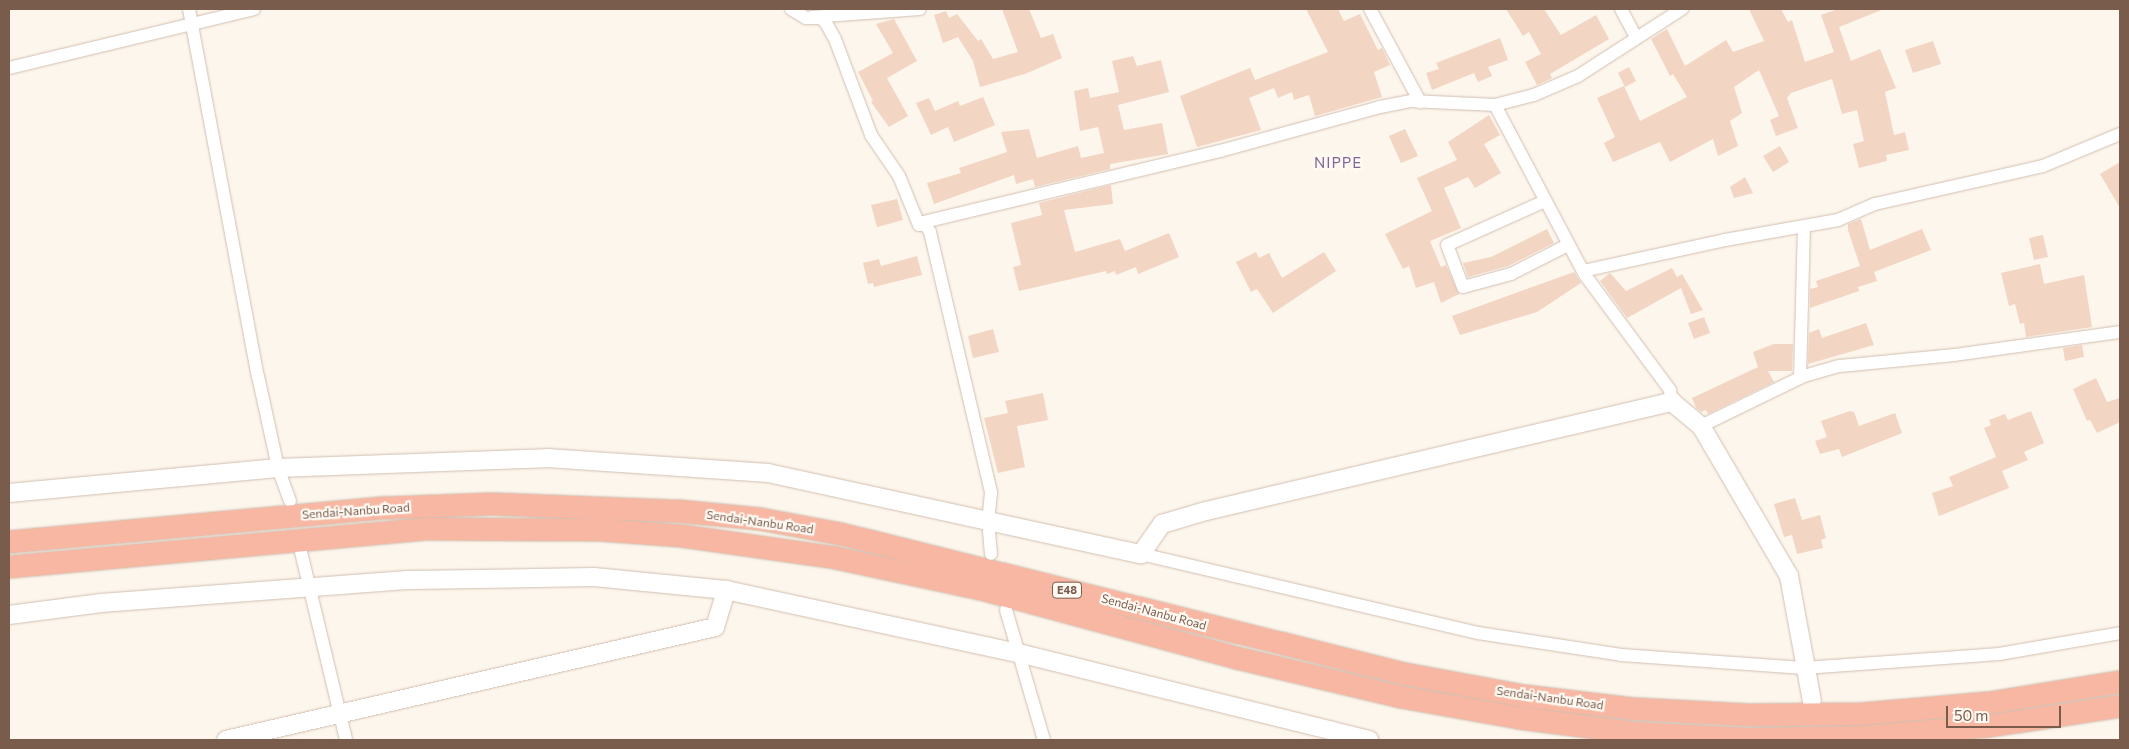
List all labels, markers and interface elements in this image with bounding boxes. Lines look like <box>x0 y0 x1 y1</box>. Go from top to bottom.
district label: NIPPE <box>1313 154 1363 172</box>
street label: Sendai-Nanbu Road <box>302 500 410 522</box>
street label: Sendai-Nanbu Road <box>706 507 814 537</box>
road number: E48 <box>1051 582 1083 598</box>
street label: Sendai-Nanbu Road <box>1100 591 1208 633</box>
street label: Sendai-Nanbu Road <box>1496 683 1604 713</box>
scale bar <box>1949 696 2064 728</box>
text: 50 m <box>1954 706 1988 724</box>

